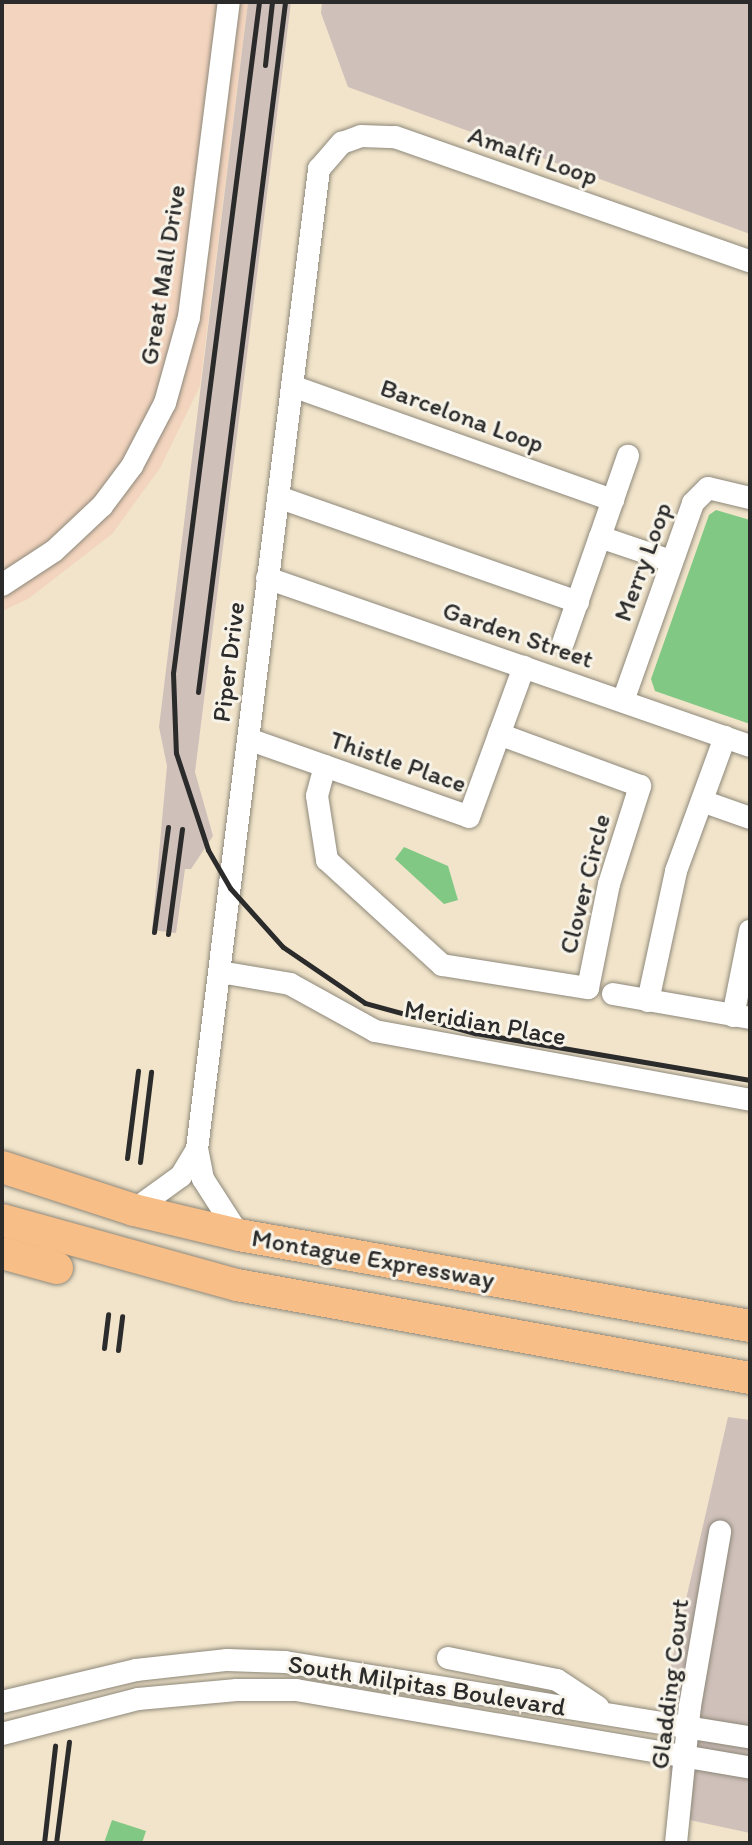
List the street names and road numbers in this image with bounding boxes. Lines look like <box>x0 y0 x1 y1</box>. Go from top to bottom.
street label: Amalfi Loop <box>464 119 602 193</box>
street label: Great Mall Drive <box>133 183 193 367</box>
street label: Barcelona Loop <box>375 372 549 460</box>
street label: Merry Loop <box>607 498 679 626</box>
street label: Garden Street <box>439 595 597 675</box>
street label: Piper Drive <box>206 600 252 724</box>
street label: Thistle Place <box>326 724 470 800</box>
street label: Clover Circle <box>553 811 617 957</box>
street label: Meridian Place <box>401 993 569 1053</box>
street label: Montague Expressway <box>250 1222 496 1296</box>
street label: Gladding Court <box>644 1597 696 1771</box>
street label: South Milpitas Boulevard <box>286 1649 568 1723</box>

